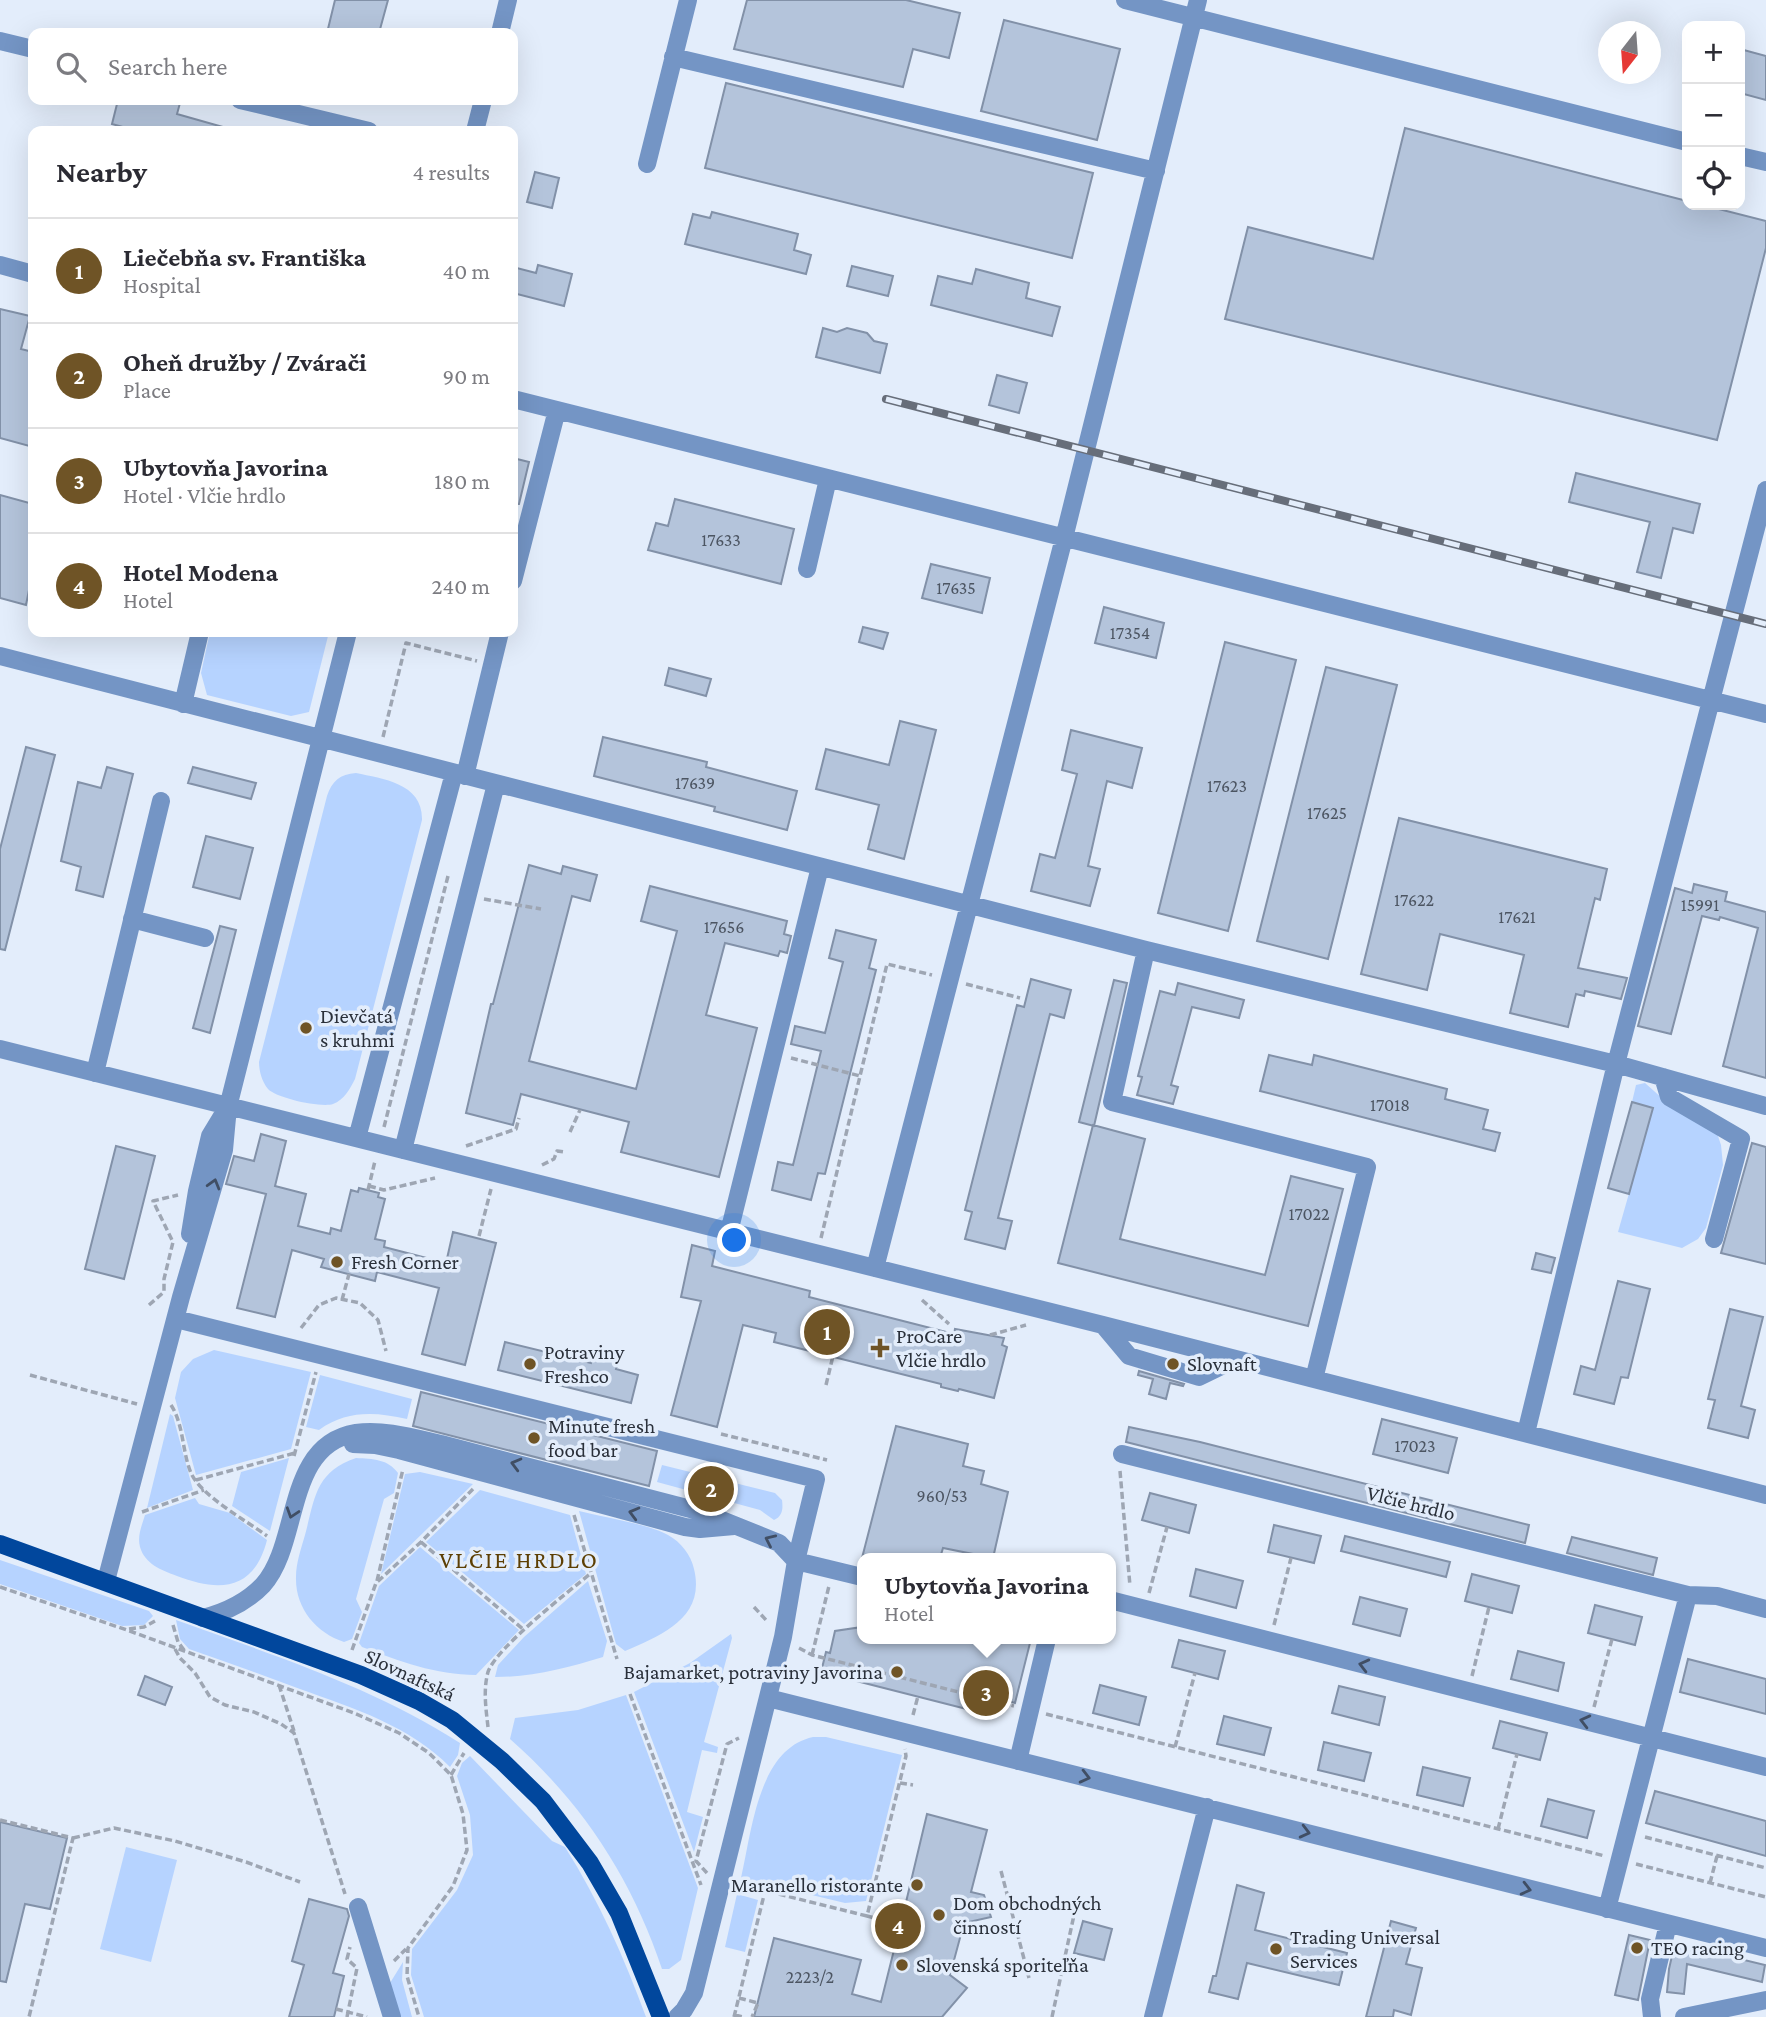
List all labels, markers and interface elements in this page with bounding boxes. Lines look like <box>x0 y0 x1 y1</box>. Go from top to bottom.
north arrow <box>1598 21 1661 84</box>
map controls <box>1682 21 1745 210</box>
button: + <box>1682 21 1745 84</box>
search box <box>28 28 518 105</box>
icon: search <box>52 48 90 86</box>
text: Search here <box>108 52 227 81</box>
button: − <box>1682 84 1745 147</box>
button: locate <box>1682 147 1745 210</box>
text: Nearby <box>56 155 147 188</box>
text: 4 results <box>412 159 490 185</box>
text: Liečebňa sv. Františka <box>123 243 366 272</box>
text: 1 <box>75 258 83 284</box>
text: 40 m <box>442 258 490 284</box>
text: Hospital <box>123 272 201 298</box>
text: Oheň družby / Zvárači <box>123 348 367 377</box>
text: 2 <box>73 363 85 389</box>
text: 90 m <box>443 363 490 389</box>
text: Place <box>123 377 171 403</box>
text: Ubytovňa Javorina <box>123 453 328 482</box>
text: 3 <box>73 468 85 494</box>
text: 180 m <box>434 468 490 494</box>
text: Hotel · Vlčie hrdlo <box>123 482 286 508</box>
house number: 17633 <box>701 530 741 550</box>
text: Hotel Modena <box>123 558 278 587</box>
text: 4 <box>73 573 85 599</box>
text: 240 m <box>431 573 490 599</box>
house number: 17635 <box>936 578 976 598</box>
text: Hotel <box>123 587 173 613</box>
house number: 17354 <box>1110 623 1150 643</box>
house number: 17639 <box>675 773 715 793</box>
house number: 17623 <box>1207 776 1247 796</box>
house number: 17625 <box>1307 803 1347 823</box>
house number: 17622 <box>1394 890 1434 910</box>
house number: 15991 <box>1681 895 1719 915</box>
house number: 17621 <box>1498 907 1536 927</box>
house number: 17656 <box>704 917 744 937</box>
place label: Dievčatá s kruhmi <box>320 1004 395 1052</box>
marker: Dievčatá s kruhmi <box>298 1020 314 1036</box>
house number: 17018 <box>1370 1095 1410 1115</box>
one-way arrow <box>206 1178 221 1190</box>
house number: 17022 <box>1288 1204 1330 1224</box>
your location <box>717 1223 751 1257</box>
place label: Fresh Corner <box>351 1250 460 1274</box>
marker: Fresh Corner <box>329 1254 345 1270</box>
pin: 1 <box>804 1306 850 1358</box>
place label: ProCare Vlčie hrdlo <box>896 1324 986 1372</box>
marker: ProCare Vlčie hrdlo <box>870 1338 890 1358</box>
place label: Potraviny Freshco <box>544 1340 625 1388</box>
place label: Slovnaft <box>1187 1352 1258 1376</box>
marker: Potraviny Freshco <box>522 1356 538 1372</box>
marker: Slovnaft <box>1165 1356 1181 1372</box>
place label: Minute fresh food bar <box>548 1414 655 1462</box>
marker: Minute fresh food bar <box>526 1430 542 1446</box>
house number: 17023 <box>1394 1436 1436 1456</box>
one-way arrow <box>510 1458 522 1472</box>
pin: 2 <box>688 1463 734 1515</box>
street label: Vlčie hrdlo <box>1364 1480 1458 1526</box>
house number: 960/53 <box>917 1486 967 1506</box>
one-way arrow <box>286 1506 301 1518</box>
one-way arrow <box>628 1506 640 1521</box>
one-way arrow <box>765 1534 777 1548</box>
district label: VLČIE HRDLO <box>439 1546 599 1573</box>
popup <box>857 1553 1116 1644</box>
text: Ubytovňa Javorina <box>884 1571 1089 1600</box>
text: Hotel <box>884 1600 934 1626</box>
street label: Slovnaftská <box>361 1644 459 1707</box>
one-way arrow <box>1359 1659 1371 1673</box>
place label: Bajamarket, potraviny Javorina <box>623 1660 883 1684</box>
marker: Bajamarket, potraviny Javorina <box>889 1664 905 1680</box>
pin: 3 <box>963 1667 1009 1719</box>
one-way arrow <box>1579 1715 1591 1729</box>
one-way arrow <box>1079 1769 1091 1783</box>
one-way arrow <box>1299 1824 1311 1838</box>
place label: Maranello ristorante <box>731 1873 903 1897</box>
marker: Maranello ristorante <box>909 1877 925 1893</box>
one-way arrow <box>1520 1881 1532 1895</box>
place label: Dom obchodných činností <box>953 1891 1101 1939</box>
pin: 4 <box>875 1900 921 1952</box>
marker: Dom obchodných činností <box>931 1907 947 1923</box>
place label: Trading Universal Services <box>1290 1925 1440 1973</box>
place label: TEO racing <box>1651 1936 1744 1960</box>
marker: TEO racing <box>1629 1940 1645 1956</box>
marker: Trading Universal Services <box>1268 1941 1284 1957</box>
place label: Slovenská sporiteľňa <box>916 1953 1089 1977</box>
marker: Slovenská sporiteľňa <box>894 1957 910 1973</box>
house number: 2223/2 <box>786 1967 834 1987</box>

